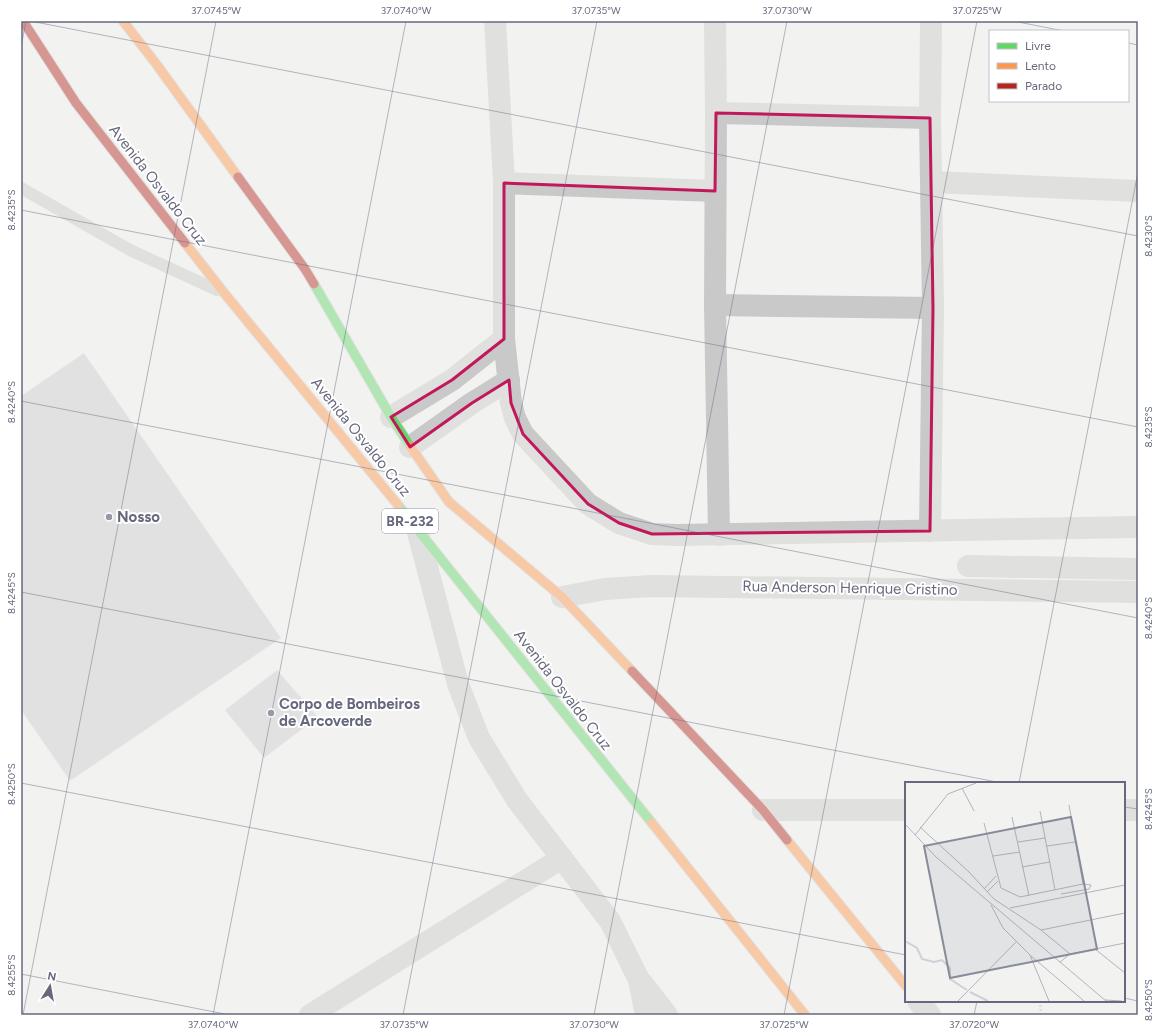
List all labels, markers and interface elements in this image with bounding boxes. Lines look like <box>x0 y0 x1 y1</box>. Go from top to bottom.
text: 37.0745°W <box>191 4 241 17</box>
text: 37.0740°W <box>381 4 432 17</box>
text: 37.0735°W <box>571 4 621 17</box>
text: 37.0730°W <box>762 4 812 17</box>
text: 37.0725°W <box>952 4 1002 17</box>
legend <box>989 30 1129 102</box>
text: Livre <box>1025 39 1051 53</box>
text: Lento <box>1025 59 1056 73</box>
text: Parado <box>1025 79 1062 93</box>
street label: Avenida Osvaldo Cruz <box>105 121 211 249</box>
text: 8.4235°S <box>5 189 18 231</box>
text: 8.4230°S <box>1142 215 1155 257</box>
street label: Avenida Osvaldo Cruz <box>307 374 415 500</box>
text: 8.4240°S <box>5 381 18 423</box>
text: 8.4235°S <box>1142 406 1155 448</box>
place label: Nosso <box>117 508 160 526</box>
road number: BR-232 <box>382 509 438 533</box>
marker: Nosso <box>104 512 114 522</box>
text: 8.4245°S <box>5 572 18 614</box>
street label: Rua Anderson Henrique Cristino <box>742 577 958 599</box>
text: 8.4240°S <box>1142 597 1155 639</box>
street label: Avenida Osvaldo Cruz <box>510 626 616 754</box>
place label: Corpo de Bombeiros de Arcoverde <box>279 695 420 730</box>
marker: Corpo de Bombeiros de Arcoverde <box>266 708 276 718</box>
text: 8.4250°S <box>5 763 18 805</box>
inset map <box>905 782 1125 1002</box>
text: 8.4245°S <box>1142 788 1155 830</box>
text: 8.4255°S <box>5 954 18 996</box>
north arrow <box>30 966 70 1006</box>
text: N <box>46 969 57 984</box>
text: 8.4250°S <box>1142 979 1155 1021</box>
text: 37.0740°W <box>188 1018 239 1031</box>
text: 37.0735°W <box>379 1018 429 1031</box>
text: 37.0730°W <box>569 1018 619 1031</box>
text: 37.0725°W <box>759 1018 809 1031</box>
text: 37.0720°W <box>949 1018 999 1031</box>

